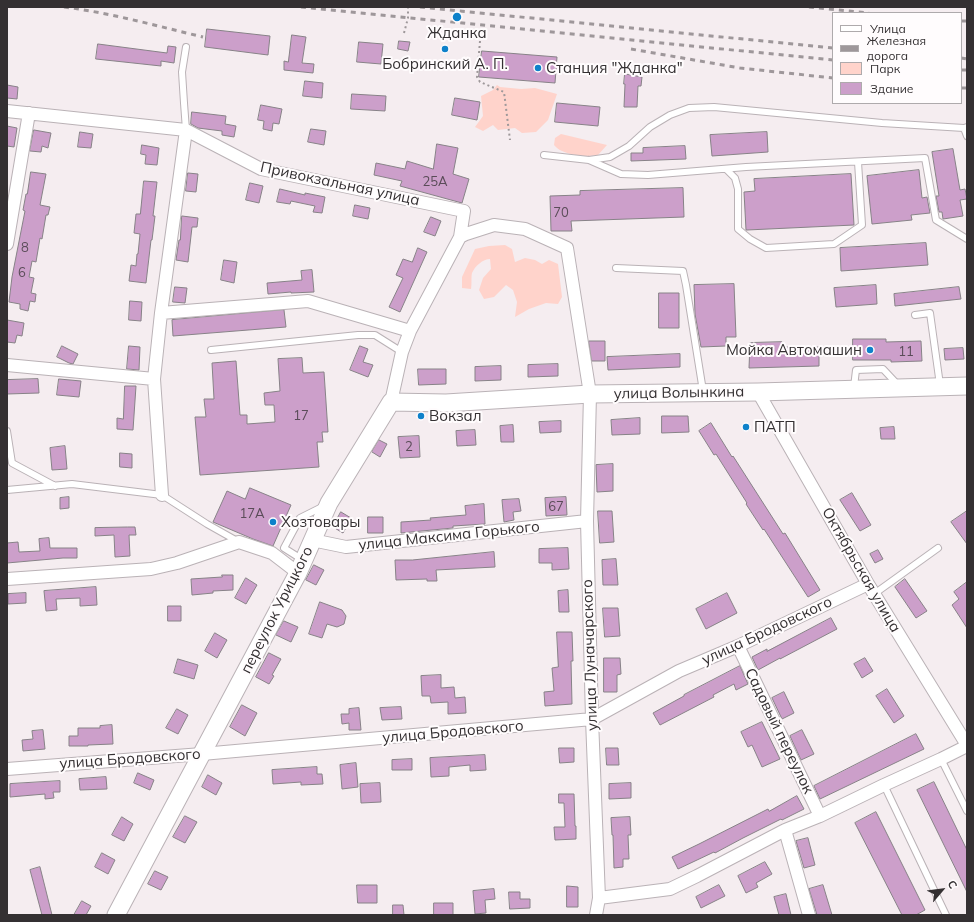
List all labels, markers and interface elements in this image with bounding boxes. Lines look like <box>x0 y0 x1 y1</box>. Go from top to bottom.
marker: Жданка <box>451 11 463 23</box>
legend <box>832 12 962 104</box>
text: Улица <box>870 21 906 36</box>
place label: Жданка <box>427 24 487 42</box>
text: Железная дорога <box>867 33 926 63</box>
marker: Бобринский А. П. <box>440 44 450 54</box>
place label: Бобринский А. П. <box>382 55 508 73</box>
place label: Станция "Жданка" <box>546 59 683 77</box>
text: Парк <box>870 61 900 76</box>
marker: Станция "Жданка" <box>533 63 543 73</box>
text: Здание <box>870 81 913 96</box>
street label: Привокзальная улица <box>259 158 421 210</box>
house number: 25А <box>422 174 448 190</box>
house number: 70 <box>553 205 569 221</box>
house number: 8 <box>21 240 29 256</box>
house number: 6 <box>18 265 26 281</box>
place label: Мойка Автомашин <box>726 341 862 359</box>
house number: 11 <box>898 344 914 360</box>
marker: Мойка Автомашин <box>865 345 875 355</box>
street label: улица Волынкина <box>614 383 744 403</box>
place label: Вокзал <box>429 407 482 425</box>
house number: 17 <box>293 408 309 424</box>
marker: Вокзал <box>416 411 426 421</box>
place label: ПАТП <box>754 418 796 436</box>
marker: ПАТП <box>741 422 751 432</box>
house number: 2 <box>405 439 413 455</box>
house number: 67 <box>548 499 564 515</box>
street label: Октябрьская улица <box>818 504 904 636</box>
house number: 17А <box>239 506 265 522</box>
place label: Хозтовары <box>281 513 361 531</box>
marker: Хозтовары <box>268 517 278 527</box>
street label: улица Максима Горького <box>357 518 541 554</box>
street label: переулок Урицкого <box>237 543 317 677</box>
street label: улица Луначарского <box>578 579 602 731</box>
street label: улица Бродовского <box>699 593 835 669</box>
street label: Садовый переулок <box>741 665 817 797</box>
street label: улица Бродовского <box>382 717 524 747</box>
street label: улица Бродовского <box>59 745 201 773</box>
north arrow <box>922 870 962 910</box>
text: С <box>945 878 961 891</box>

